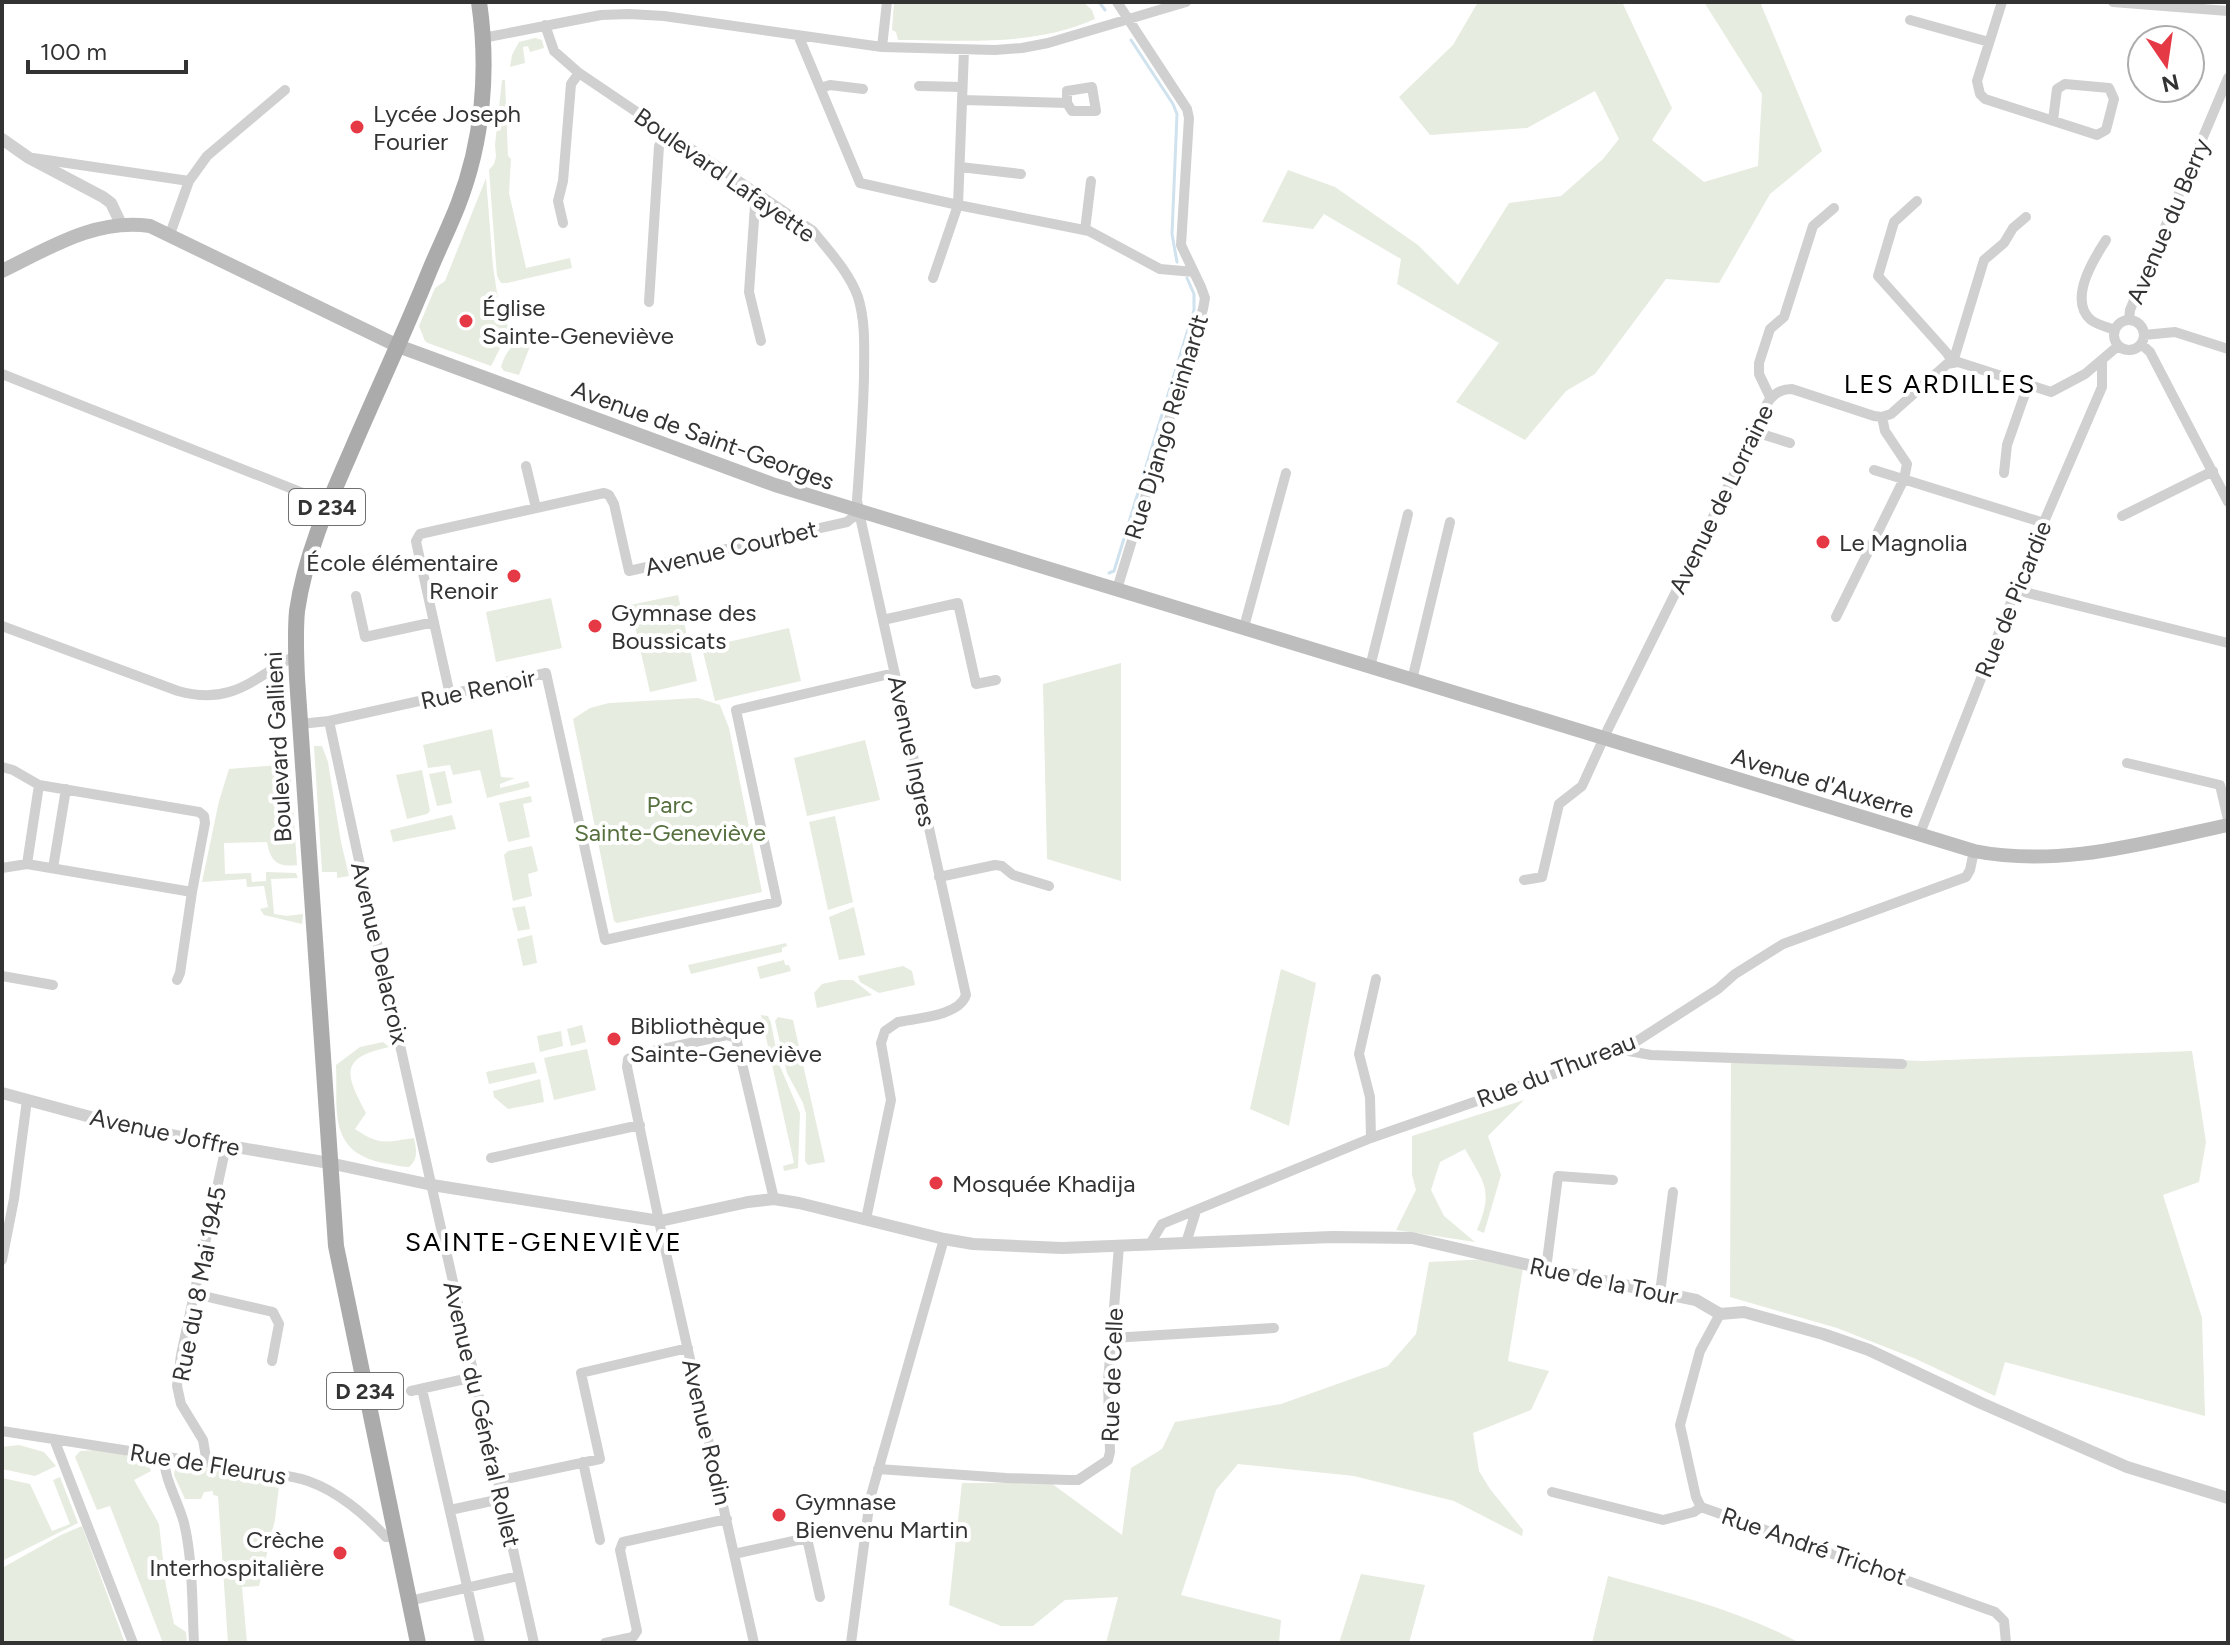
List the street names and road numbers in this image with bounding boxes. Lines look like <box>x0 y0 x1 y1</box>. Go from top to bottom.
street label: Boulevard Lafayette <box>629 102 821 248</box>
street label: Avenue du Berry <box>2120 133 2216 308</box>
street label: Rue Django Reinhardt <box>1118 311 1214 543</box>
street label: Avenue de Saint-Georges <box>568 374 838 496</box>
street label: Avenue de Lorraine <box>1663 400 1779 598</box>
road number: D 234 <box>289 489 365 525</box>
street label: Avenue Courbet <box>642 514 820 582</box>
street label: Rue de Picardie <box>1968 517 2058 681</box>
street label: Boulevard Gallieni <box>259 651 297 843</box>
street label: Rue Renoir <box>418 663 538 715</box>
street label: Avenue Ingres <box>882 673 942 829</box>
street label: Avenue d'Auxerre <box>1728 741 1918 825</box>
street label: Avenue Delacroix <box>345 859 415 1048</box>
street label: Rue du Thureau <box>1473 1026 1639 1114</box>
street label: Avenue Joffre <box>88 1102 242 1162</box>
street label: Rue du 8 Mai 1945 <box>166 1184 232 1384</box>
street label: Rue de la Tour <box>1527 1251 1681 1311</box>
street label: Avenue du Général Rollet <box>437 1278 527 1550</box>
street label: Rue de Celle <box>1095 1307 1129 1443</box>
street label: Avenue Rodin <box>676 1356 738 1508</box>
road number: D 234 <box>327 1373 403 1409</box>
street label: Rue de Fleurus <box>128 1437 288 1491</box>
street label: Rue André Trichot <box>1718 1501 1910 1591</box>

